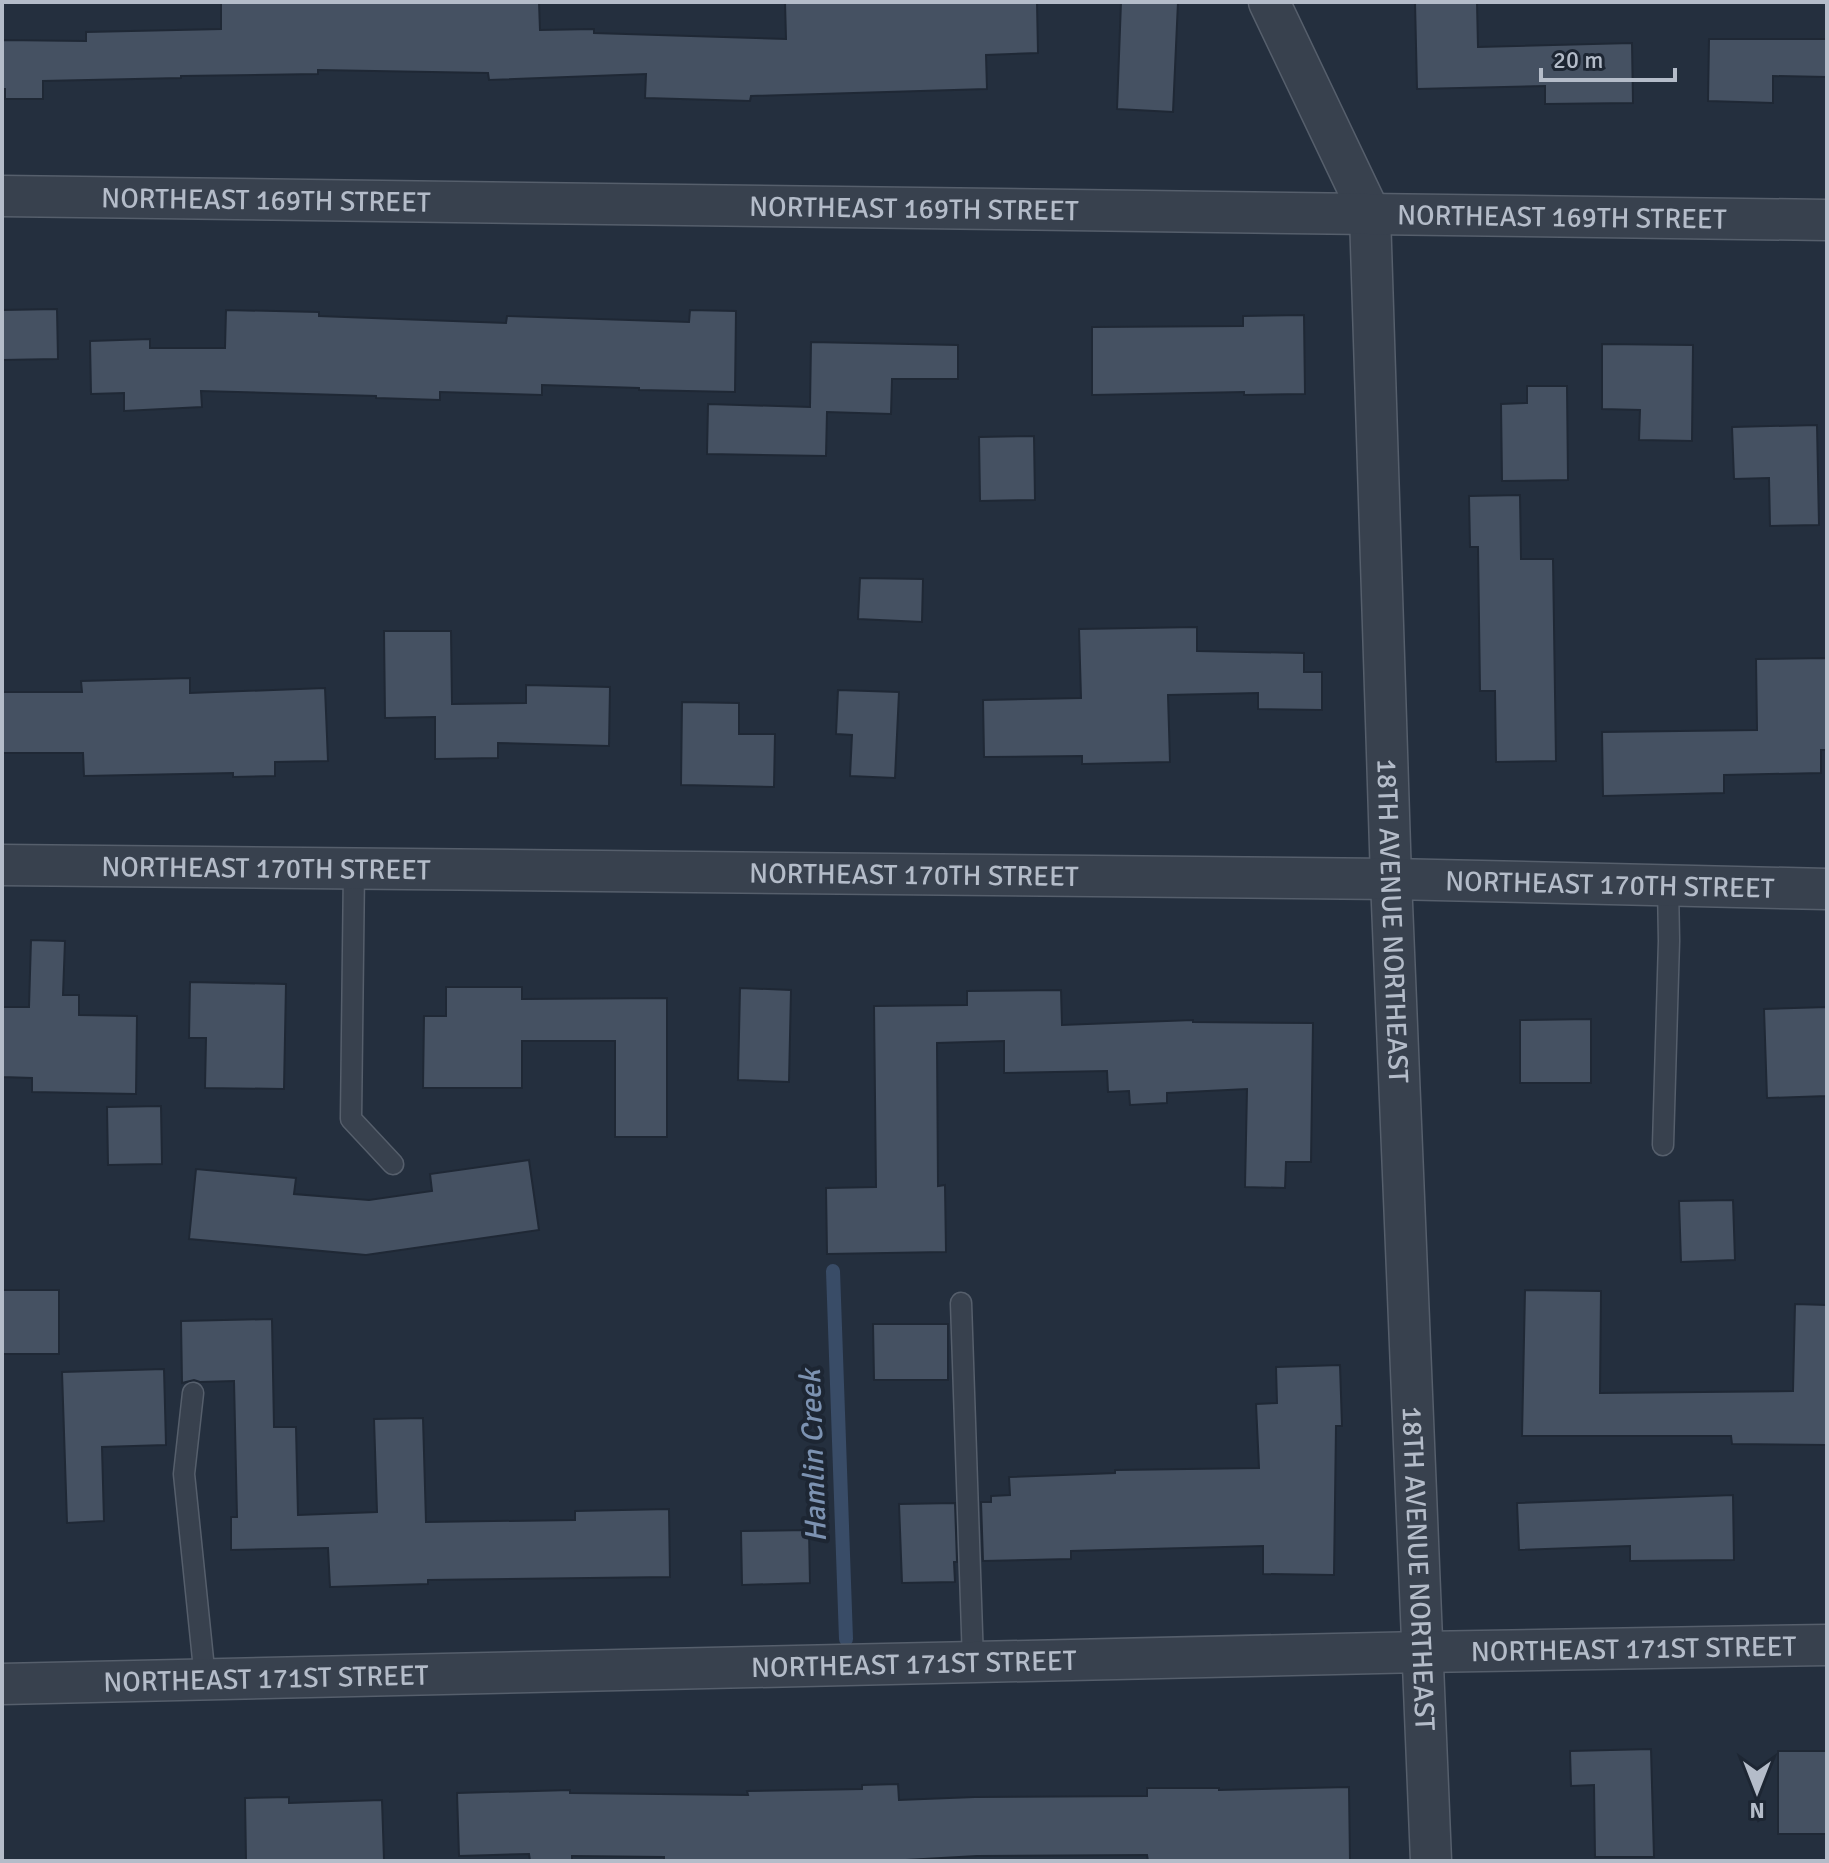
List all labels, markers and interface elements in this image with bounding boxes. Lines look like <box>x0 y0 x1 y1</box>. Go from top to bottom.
scale bar <box>1541 32 1675 82</box>
text: 20 m <box>1553 45 1603 75</box>
street label: NORTHEAST 169TH STREET <box>101 181 431 220</box>
street label: NORTHEAST 169TH STREET <box>749 190 1079 228</box>
street label: NORTHEAST 169TH STREET <box>1397 198 1727 237</box>
street label: 18TH AVENUE NORTHEAST <box>1369 758 1415 1084</box>
street label: NORTHEAST 170TH STREET <box>101 850 431 887</box>
street label: NORTHEAST 170TH STREET <box>749 857 1079 894</box>
street label: NORTHEAST 170TH STREET <box>1445 864 1775 906</box>
water label: Hamlin Creek <box>792 1366 835 1543</box>
street label: 18TH AVENUE NORTHEAST <box>1394 1405 1442 1731</box>
street label: NORTHEAST 171ST STREET <box>1471 1630 1797 1669</box>
street label: NORTHEAST 171ST STREET <box>751 1644 1077 1685</box>
street label: NORTHEAST 171ST STREET <box>103 1658 429 1700</box>
north arrow <box>1717 1751 1797 1831</box>
text: N <box>1749 1797 1765 1824</box>

